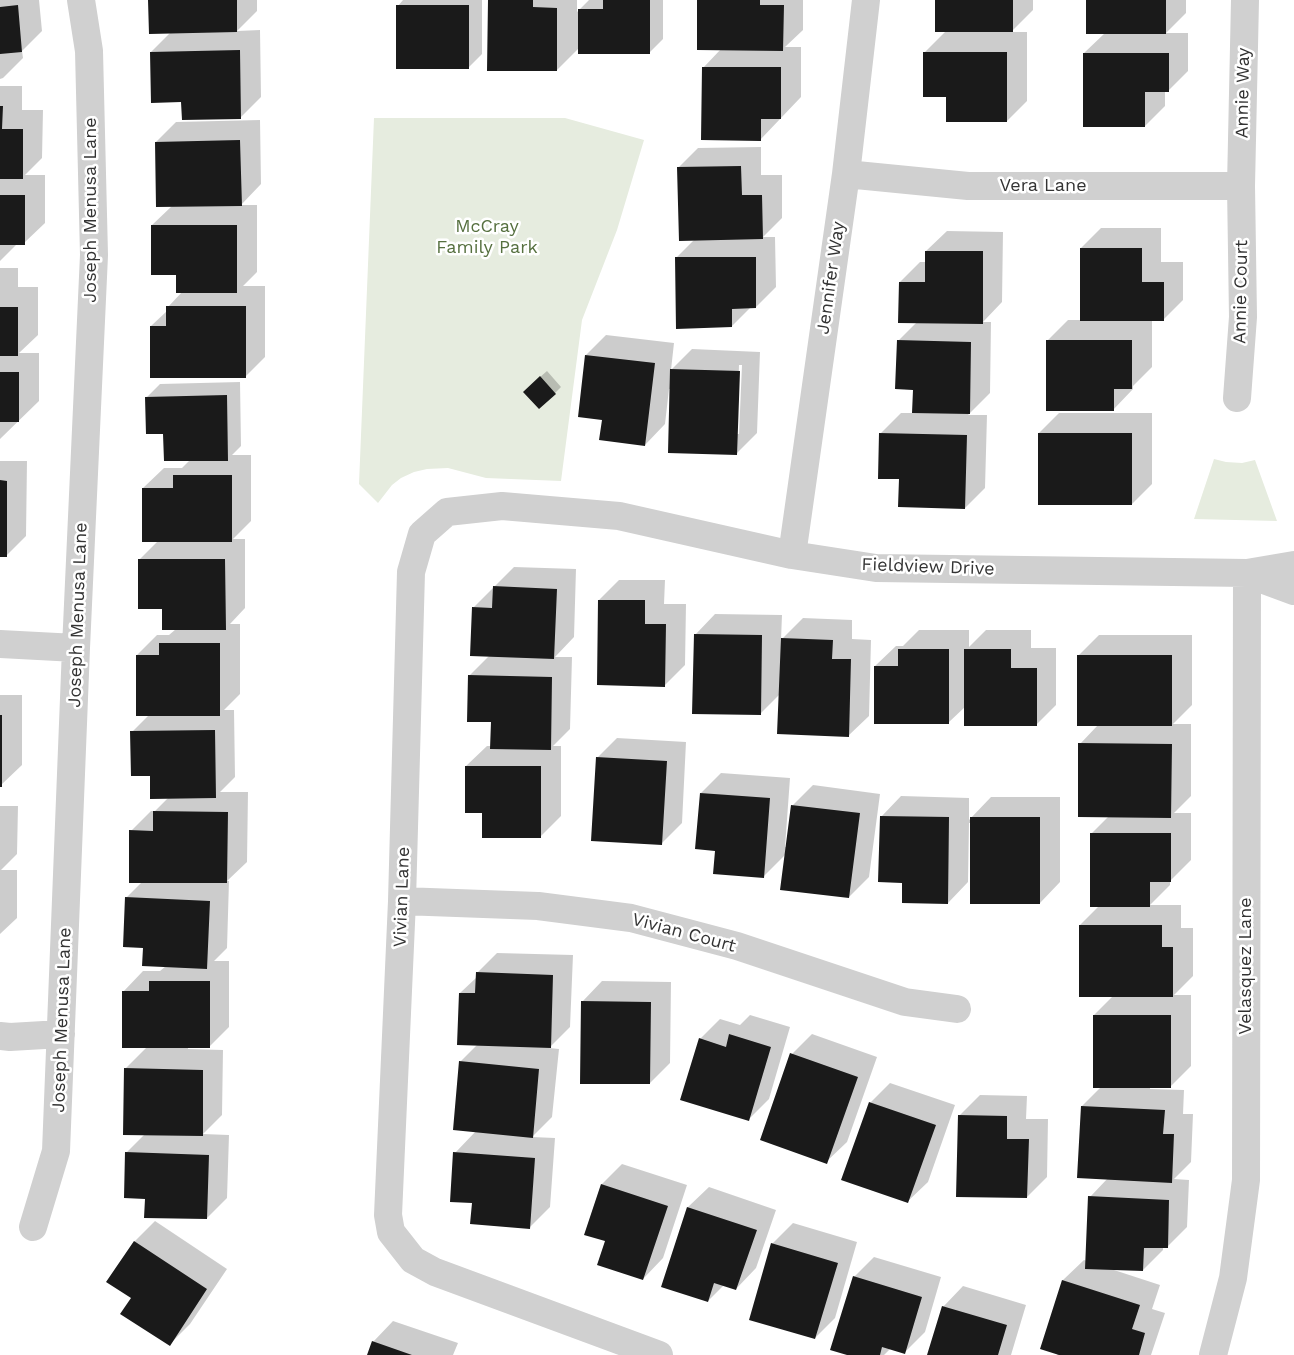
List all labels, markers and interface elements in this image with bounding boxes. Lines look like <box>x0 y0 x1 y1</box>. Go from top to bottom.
street label: Annie Way <box>1231 47 1255 139</box>
street label: Joseph Menusa Lane <box>80 117 102 303</box>
street label: Vera Lane <box>999 175 1087 197</box>
park label: McCray Family Park <box>436 216 538 258</box>
street label: Jennifer Way <box>812 220 850 336</box>
street label: Annie Court <box>1229 240 1253 344</box>
street label: Joseph Menusa Lane <box>64 522 92 708</box>
street label: Fieldview Drive <box>861 554 995 580</box>
street label: Vivian Lane <box>389 846 415 948</box>
street label: Velasquez Lane <box>1235 897 1257 1035</box>
street label: Vivian Court <box>630 909 738 957</box>
street label: Joseph Menusa Lane <box>48 927 76 1113</box>

